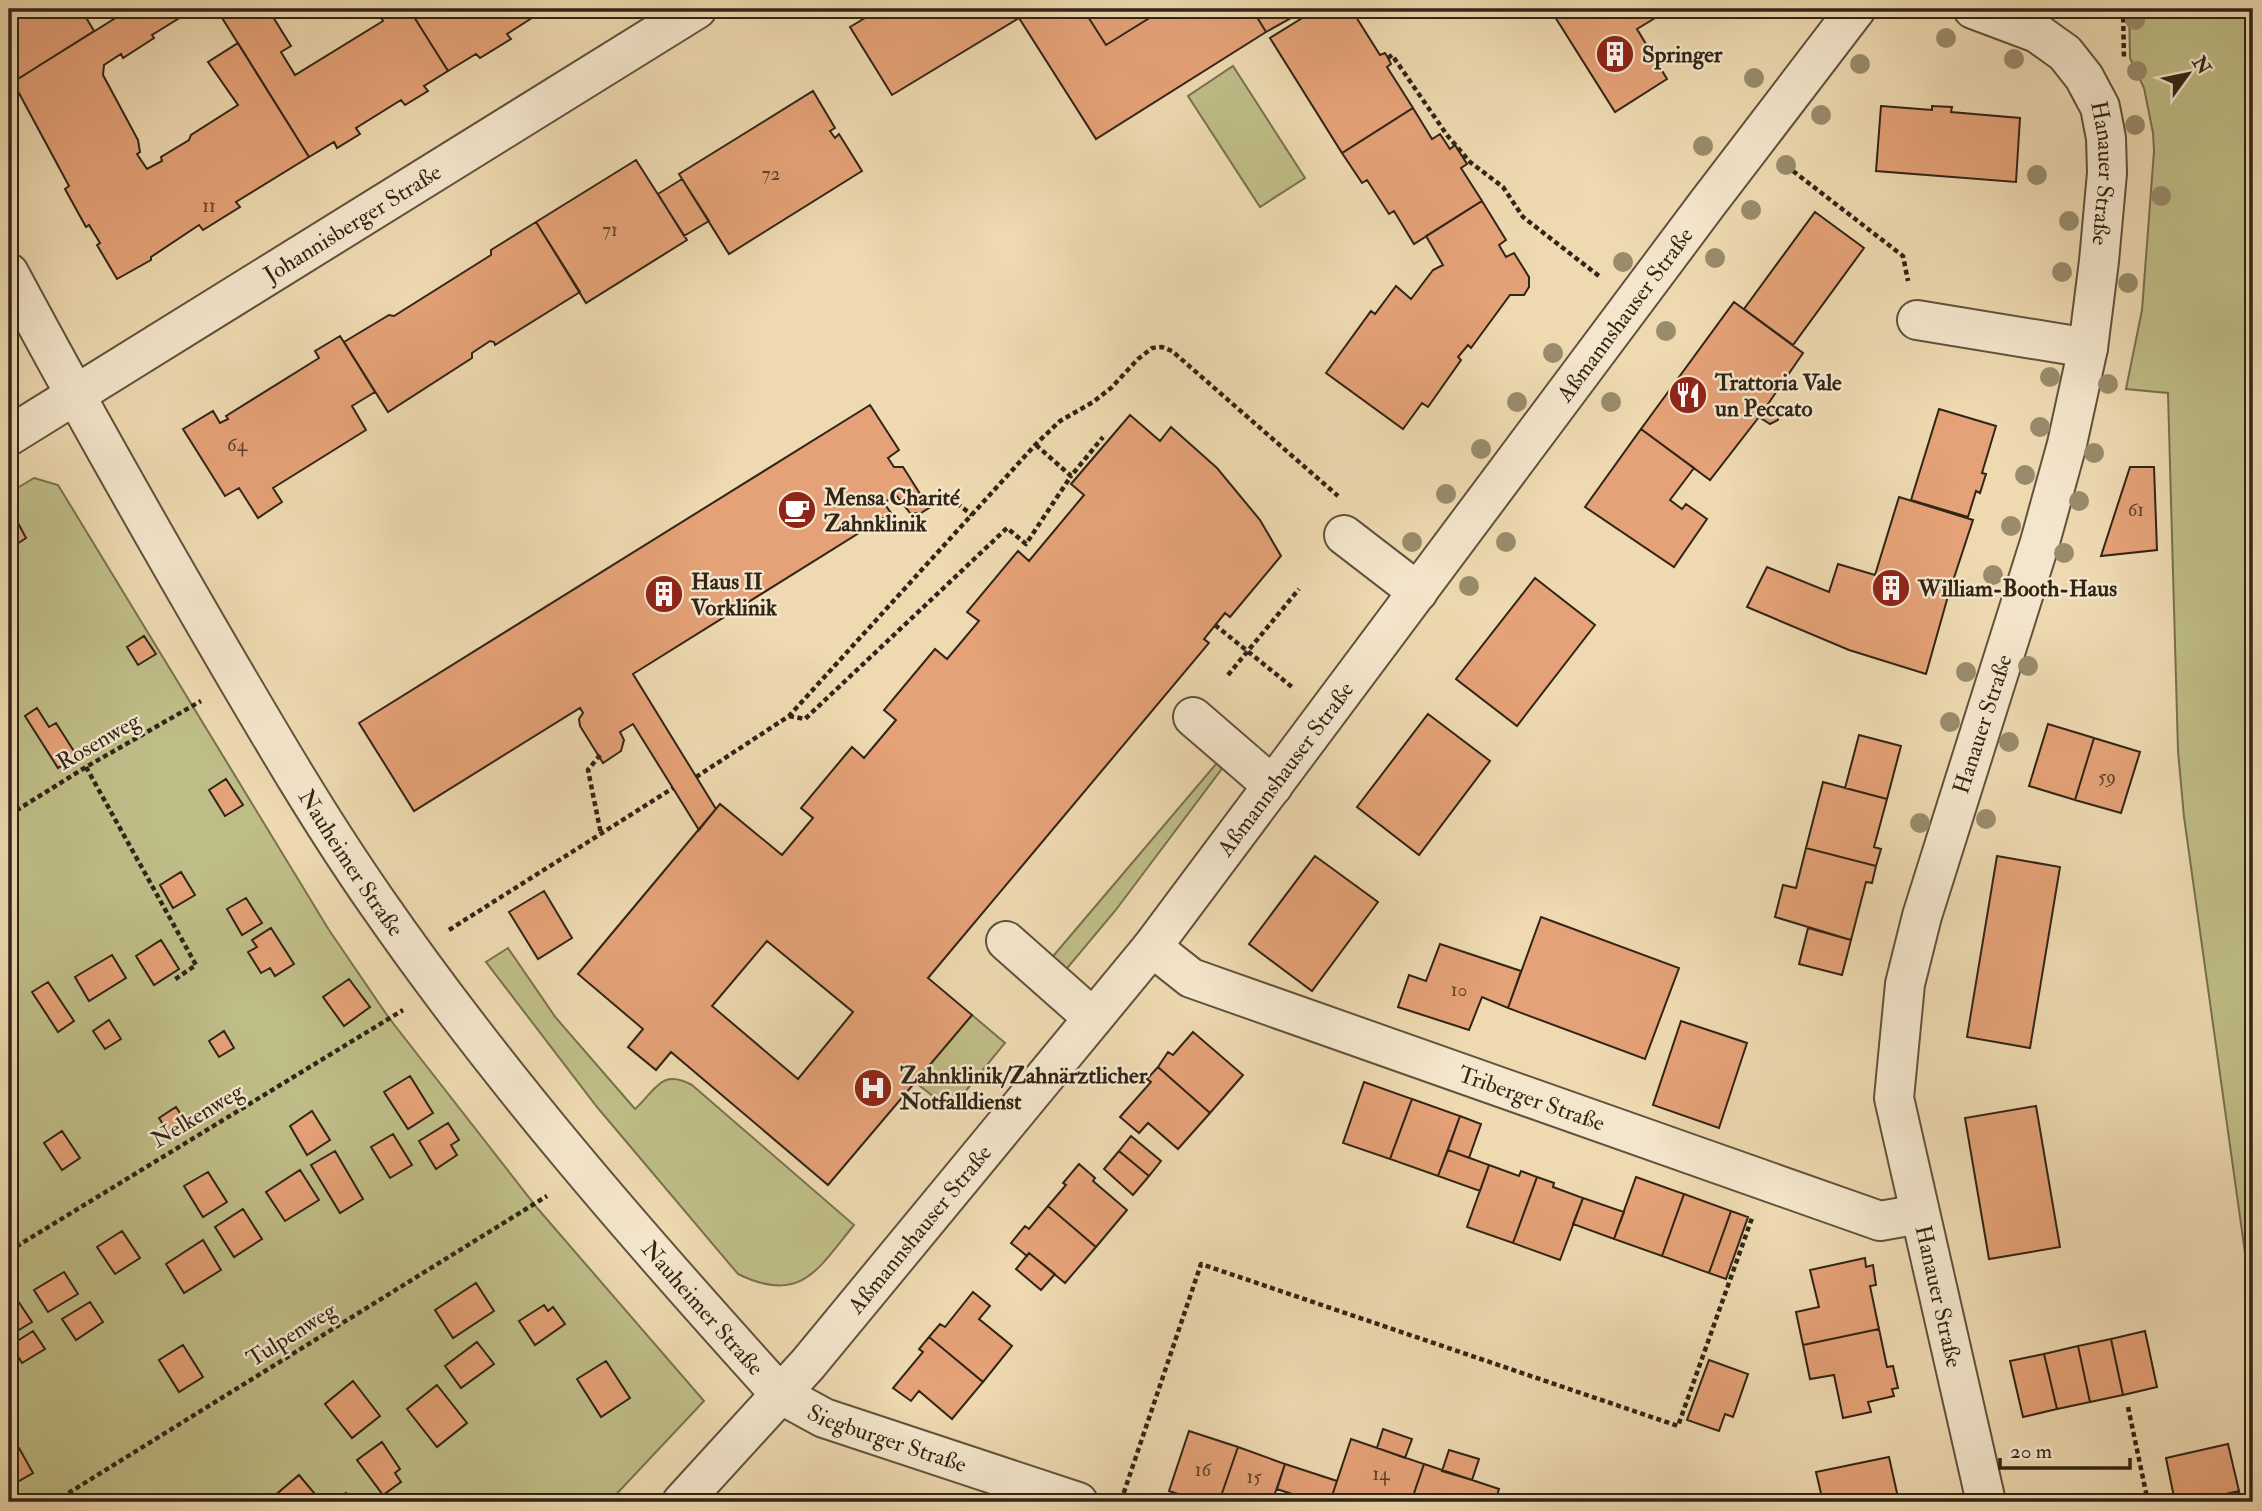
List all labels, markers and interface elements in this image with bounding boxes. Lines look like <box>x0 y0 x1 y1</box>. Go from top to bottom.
building icon: Springer <box>1594 33 1636 75</box>
north arrow <box>2154 38 2224 108</box>
place label: Springer <box>1642 40 1723 70</box>
text: N <box>2186 51 2217 80</box>
street label: Hanauer Straße <box>2084 99 2121 247</box>
street label: Johannisberger Straße <box>258 157 447 290</box>
house number: 72 <box>762 162 780 186</box>
house number: 11 <box>202 194 216 218</box>
house number: 71 <box>602 218 618 242</box>
street label: Aßmannshauser Straße <box>1550 221 1700 409</box>
place label: Trattoria Vale un Peccato <box>1714 368 1842 423</box>
restaurant icon: Trattoria Vale un Peccato <box>1667 374 1709 416</box>
house number: 64 <box>227 433 248 457</box>
place label: Mensa Charité Zahnklinik <box>823 483 961 538</box>
cafe icon: Mensa Charité Zahnklinik <box>776 489 818 531</box>
house number: 61 <box>2128 498 2144 522</box>
place label: Haus II Vorklinik <box>690 567 778 622</box>
building icon: William-Booth-Haus <box>1870 567 1912 609</box>
building icon: Haus II Vorklinik <box>643 573 685 615</box>
place label: William-Booth-Haus <box>1917 574 2117 603</box>
street label: Hanauer Straße <box>1946 650 2019 798</box>
street label: Aßmannshauser Straße <box>1210 676 1360 863</box>
street label: Rosenweg <box>51 706 146 777</box>
house number: 59 <box>2098 765 2116 789</box>
street label: Nauheimer Straße <box>292 784 410 942</box>
house number: 10 <box>1451 978 1467 1002</box>
street label: Triberger Straße <box>1454 1059 1609 1138</box>
place label: Zahnklinik/Zahnärztlicher Notfalldienst <box>899 1061 1148 1116</box>
hospital icon: Zahnklinik/Zahnärztlicher Notfalldienst <box>852 1067 894 1109</box>
street label: Nelkenweg <box>146 1076 249 1154</box>
street label: Aßmannshauser Straße <box>841 1138 998 1320</box>
street label: Hanauer Straße <box>1908 1222 1969 1371</box>
street label: Nauheimer Straße <box>635 1235 770 1382</box>
street label: Tulpenweg <box>241 1295 343 1374</box>
street label: Siegburger Straße <box>802 1398 971 1479</box>
scale bar <box>2000 1427 2129 1471</box>
text: 20 m <box>2010 1438 2052 1465</box>
house number: 16 <box>1195 1458 1213 1482</box>
house number: 14 <box>1372 1462 1390 1486</box>
house number: 15 <box>1246 1465 1262 1489</box>

